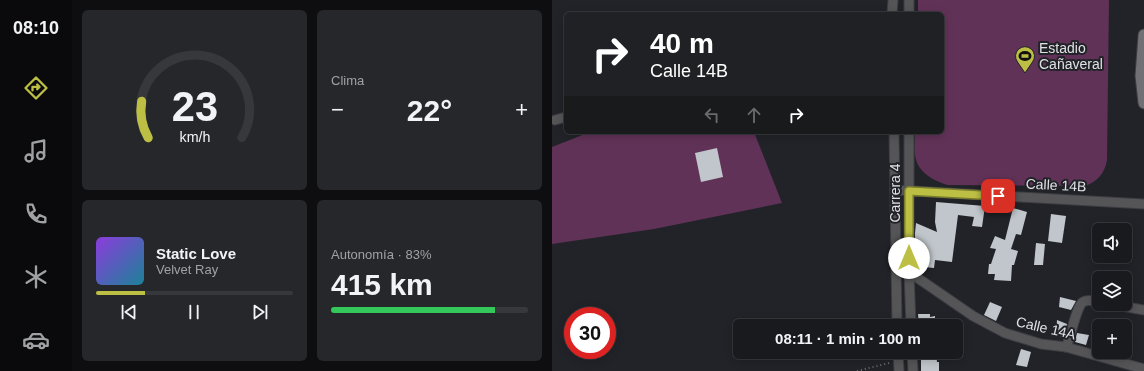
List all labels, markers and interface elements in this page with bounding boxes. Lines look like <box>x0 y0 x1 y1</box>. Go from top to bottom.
text: 08:10 <box>13 18 59 38</box>
icon: right <box>584 28 636 80</box>
text: 40 m <box>650 28 714 59</box>
place label: Estadio Cañaveral <box>1039 40 1103 72</box>
sports icon: Estadio Cañaveral <box>1014 45 1036 73</box>
text: Calle 14B <box>650 61 728 81</box>
text: Clima <box>331 73 364 88</box>
icon: directions <box>22 74 50 102</box>
text: 23 <box>171 83 218 130</box>
text: 22° <box>407 94 452 127</box>
text: − <box>331 97 344 122</box>
text: + <box>515 97 528 122</box>
icon: left <box>701 104 723 126</box>
icon: ahead <box>743 104 765 126</box>
icon: right <box>785 104 807 126</box>
text: km/h <box>179 128 210 144</box>
icon: music <box>22 137 50 165</box>
street label: Carrera 4 <box>887 163 903 223</box>
street label: Calle 14B <box>1025 175 1087 195</box>
pin <box>981 179 1015 213</box>
icon: arrive <box>987 185 1009 207</box>
icon: phone <box>22 200 50 228</box>
map controls <box>1092 223 1132 359</box>
button: sound <box>1092 223 1132 263</box>
position arrow <box>888 237 930 279</box>
text: Static Love <box>156 245 236 262</box>
text: Autonomía · 83% <box>331 247 431 262</box>
text: Velvet Ray <box>156 262 218 277</box>
icon: climate <box>22 263 50 291</box>
text: 415 km <box>331 268 433 301</box>
button: layers <box>1092 271 1132 311</box>
icon: previous <box>118 301 140 323</box>
icon: pause <box>183 301 205 323</box>
icon: next <box>249 301 271 323</box>
speed limit sign: 30 <box>564 307 616 359</box>
street label: Calle 14A <box>1015 313 1078 343</box>
button: + <box>1092 319 1132 359</box>
icon: car <box>22 326 50 354</box>
text: 08:11 · 1 min · 100 m <box>775 330 921 347</box>

